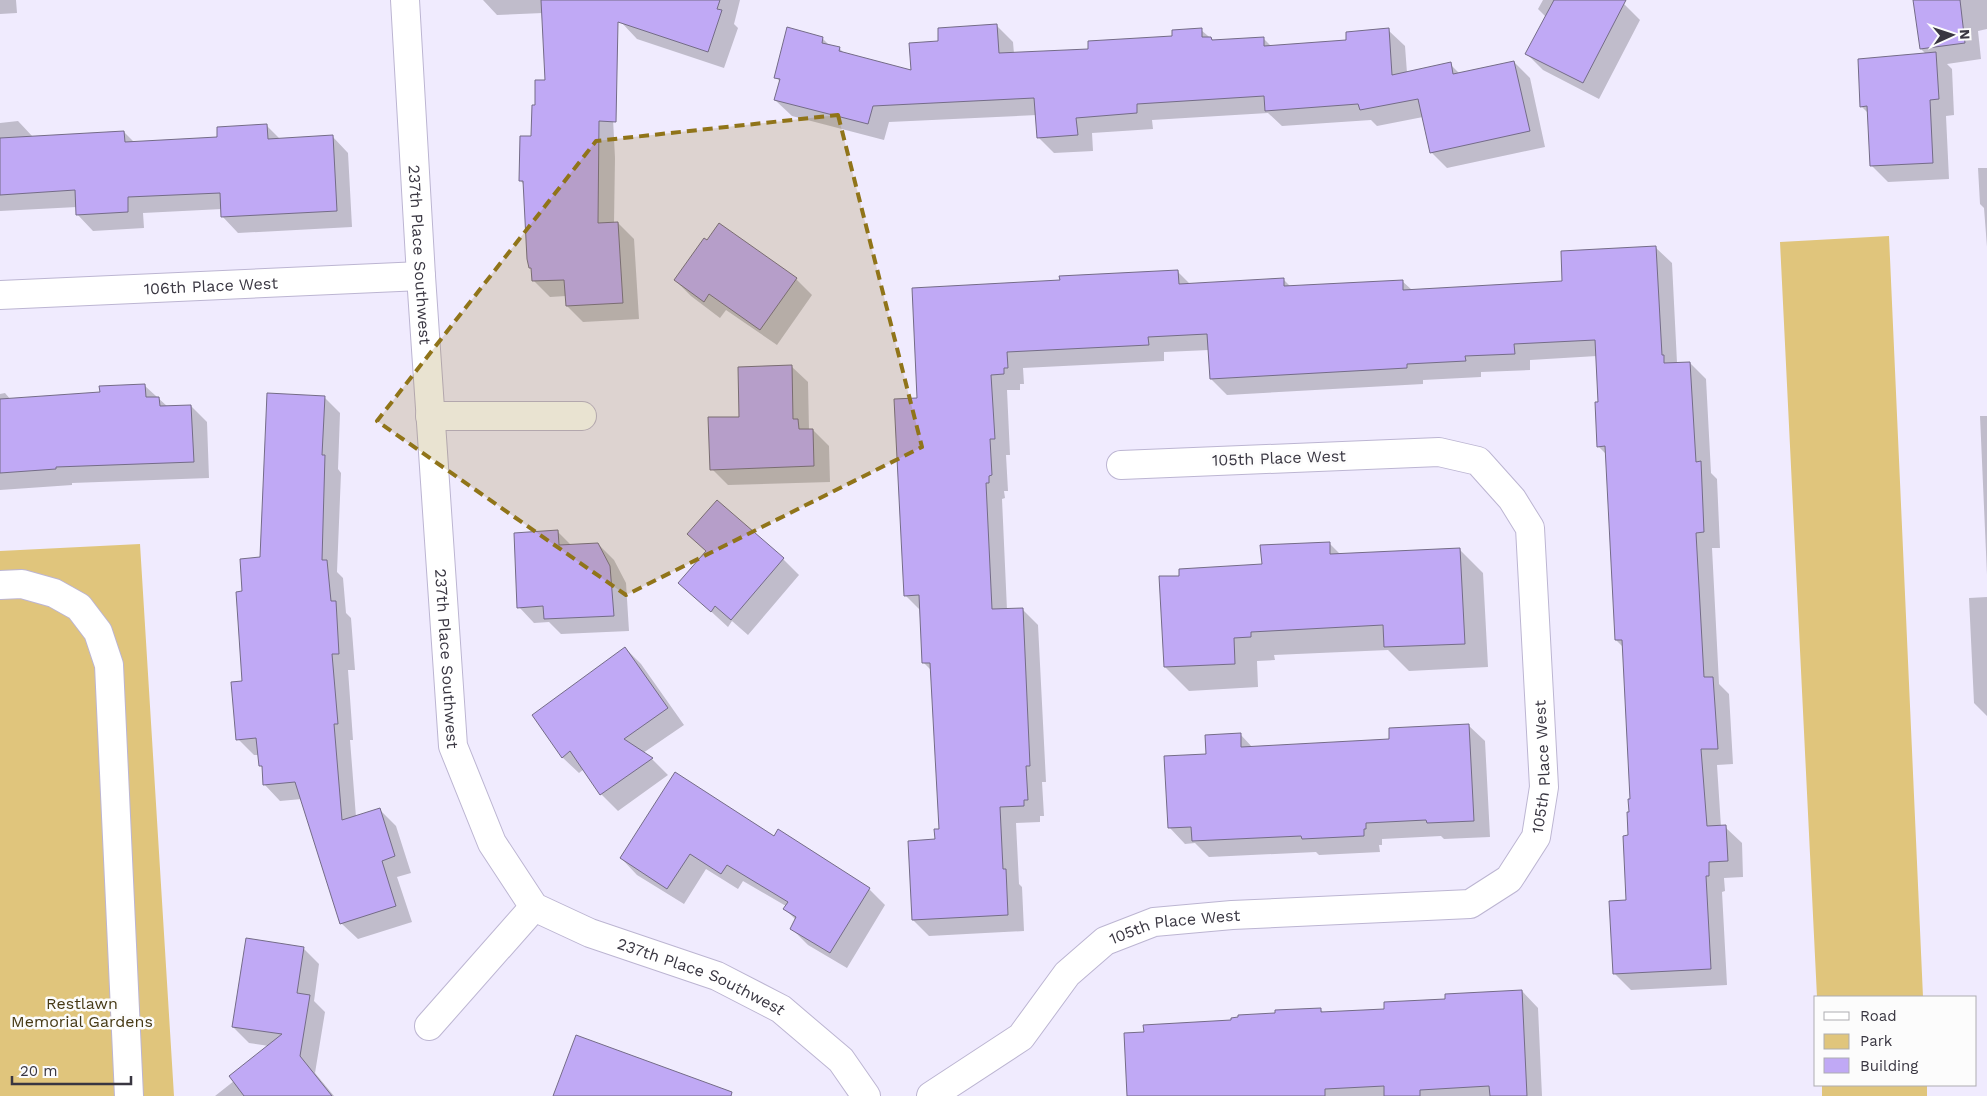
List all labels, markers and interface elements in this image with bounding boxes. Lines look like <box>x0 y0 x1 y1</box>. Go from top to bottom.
north arrow <box>1927 10 1977 60</box>
text: N <box>1957 29 1973 40</box>
street label: 237th Place Southwest <box>405 164 435 345</box>
street label: 106th Place West <box>143 273 279 298</box>
street label: 105th Place West <box>1212 446 1346 470</box>
street label: 237th Place Southwest <box>431 568 463 750</box>
street label: 105th Place West <box>1527 699 1553 835</box>
street label: 105th Place West <box>1106 905 1241 948</box>
street label: 237th Place Southwest <box>615 933 790 1019</box>
park label: Restlawn Memorial Gardens <box>11 994 153 1031</box>
legend <box>1814 996 1977 1086</box>
text: Road <box>1860 1007 1897 1025</box>
text: Park <box>1860 1032 1893 1050</box>
scale bar <box>12 1054 131 1086</box>
text: Building <box>1860 1057 1918 1075</box>
text: 20 m <box>20 1062 58 1080</box>

